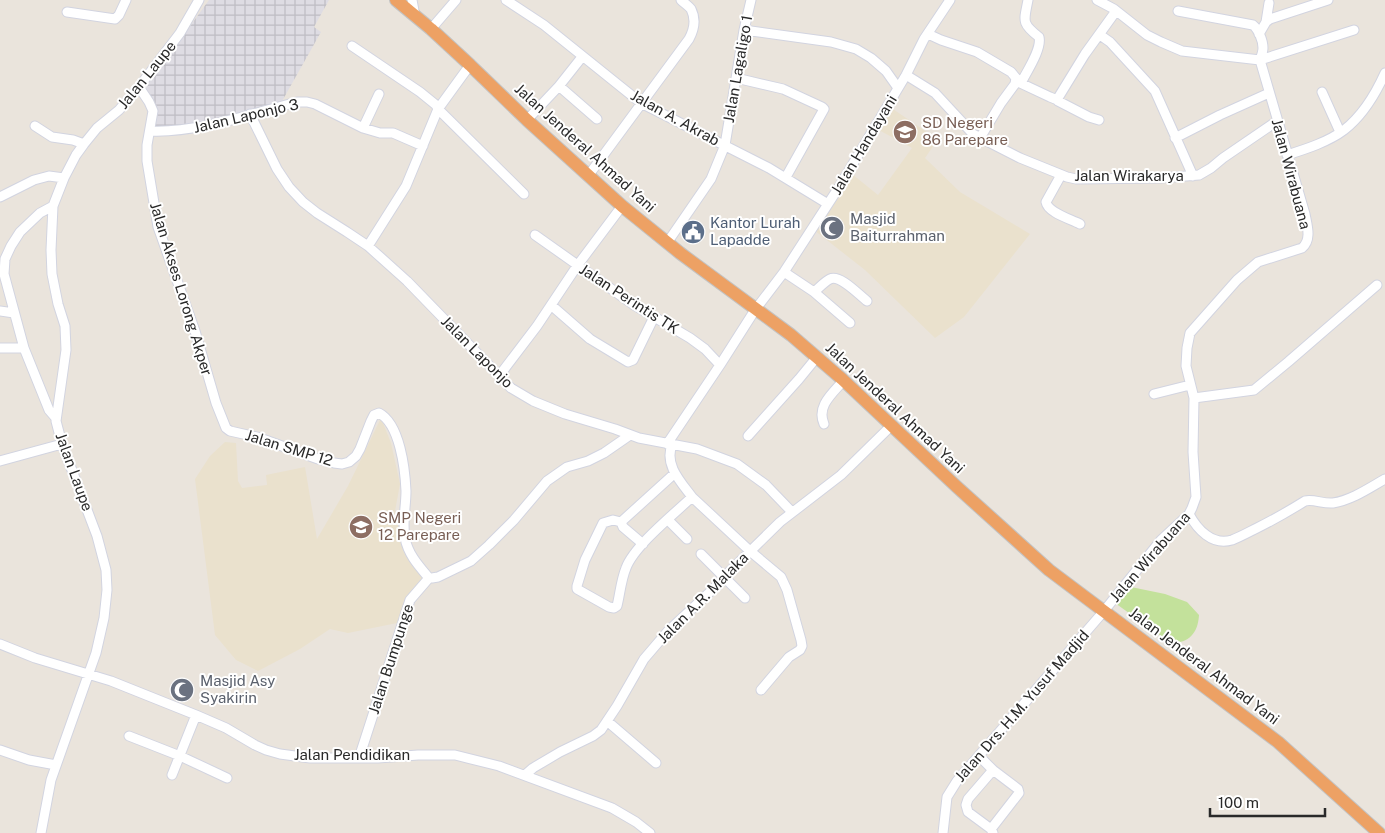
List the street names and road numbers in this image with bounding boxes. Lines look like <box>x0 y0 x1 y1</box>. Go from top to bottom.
street label: Jalan Lagaligo 1 <box>720 14 755 124</box>
street label: Jalan Laupe <box>114 37 179 112</box>
street label: Jalan Jenderal Ahmad Yani <box>511 80 659 215</box>
street label: Jalan A. Akrab <box>628 86 723 149</box>
street label: Jalan Handayani <box>827 92 900 198</box>
street label: Jalan Laponjo 3 <box>192 95 300 136</box>
street label: Jalan Wirabuana <box>1269 117 1314 231</box>
street label: Jalan Wirakarya <box>1074 167 1184 184</box>
street label: Jalan Akses Lorong Akper <box>147 200 216 378</box>
street label: Jalan Perintis TK <box>576 260 682 337</box>
street label: Jalan Laponjo <box>438 312 517 391</box>
street label: Jalan Jenderal Ahmad Yani <box>822 339 968 476</box>
street label: Jalan SMP 12 <box>243 426 335 469</box>
street label: Jalan Laupe <box>52 430 97 513</box>
street label: Jalan Wirabuana <box>1106 508 1193 605</box>
street label: Jalan A.R. Malaka <box>654 549 751 646</box>
street label: Jalan Bumpunge <box>365 602 416 716</box>
street label: Jalan Jenderal Ahmad Yani <box>1126 604 1283 728</box>
street label: Jalan Drs. H.M. Yusuf Madjid <box>951 626 1092 785</box>
street label: Jalan Pendidikan <box>294 746 410 763</box>

